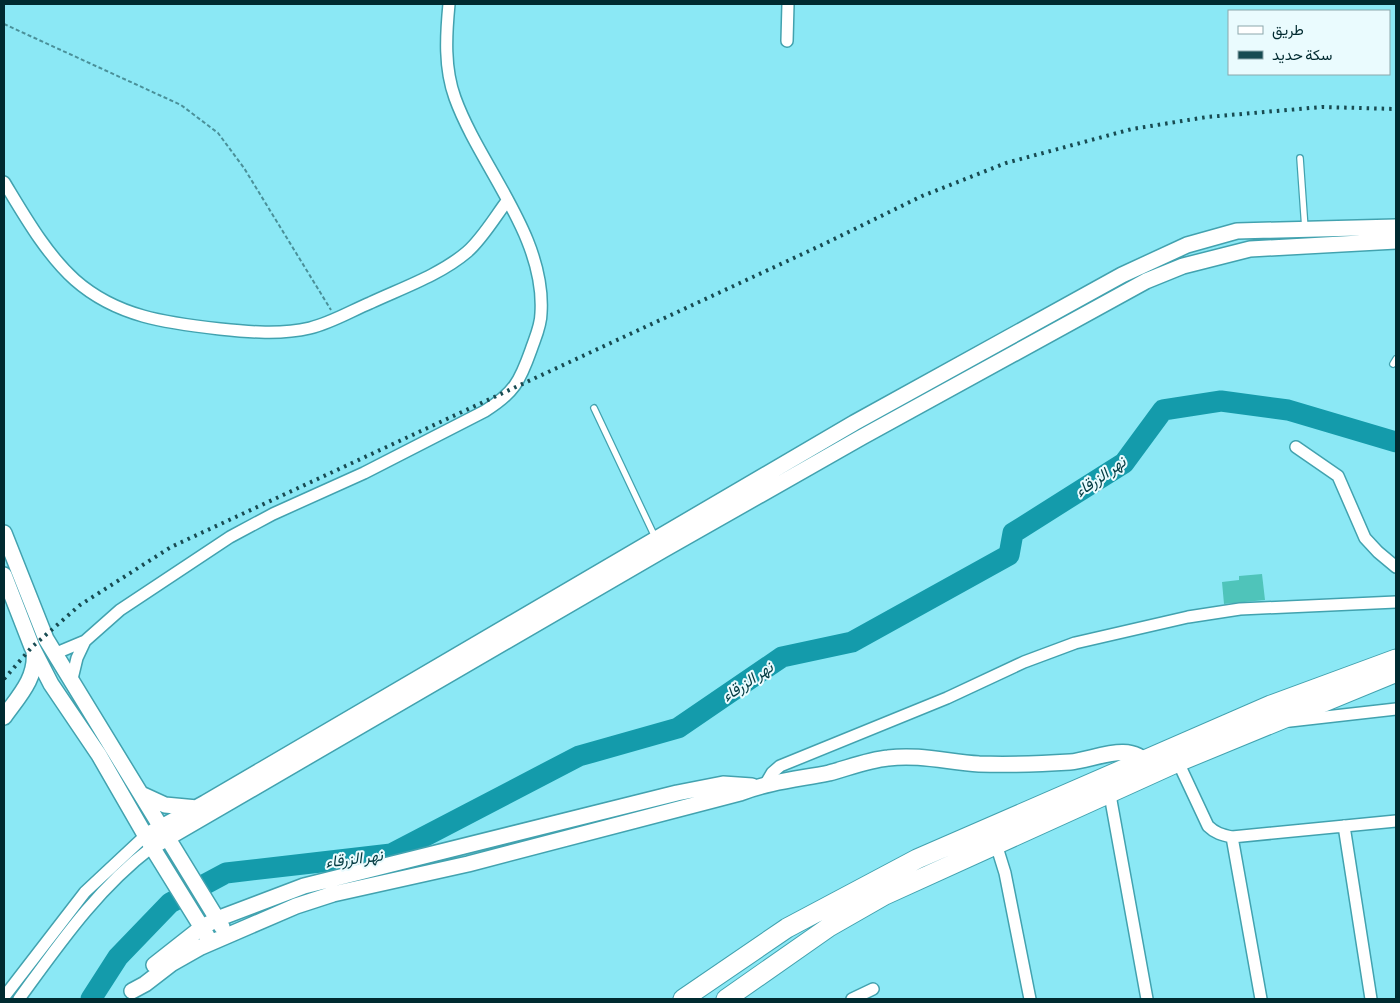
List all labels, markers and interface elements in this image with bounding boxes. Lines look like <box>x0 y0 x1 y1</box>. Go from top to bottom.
legend <box>1228 10 1390 75</box>
text: طريق <box>1272 23 1304 40</box>
text: سكة حديد <box>1272 48 1333 64</box>
water label: نهر الزرقاء <box>1072 453 1131 502</box>
water label: نهر الزرقاء <box>719 658 778 706</box>
water label: نهر الزرقاء <box>325 847 385 872</box>

